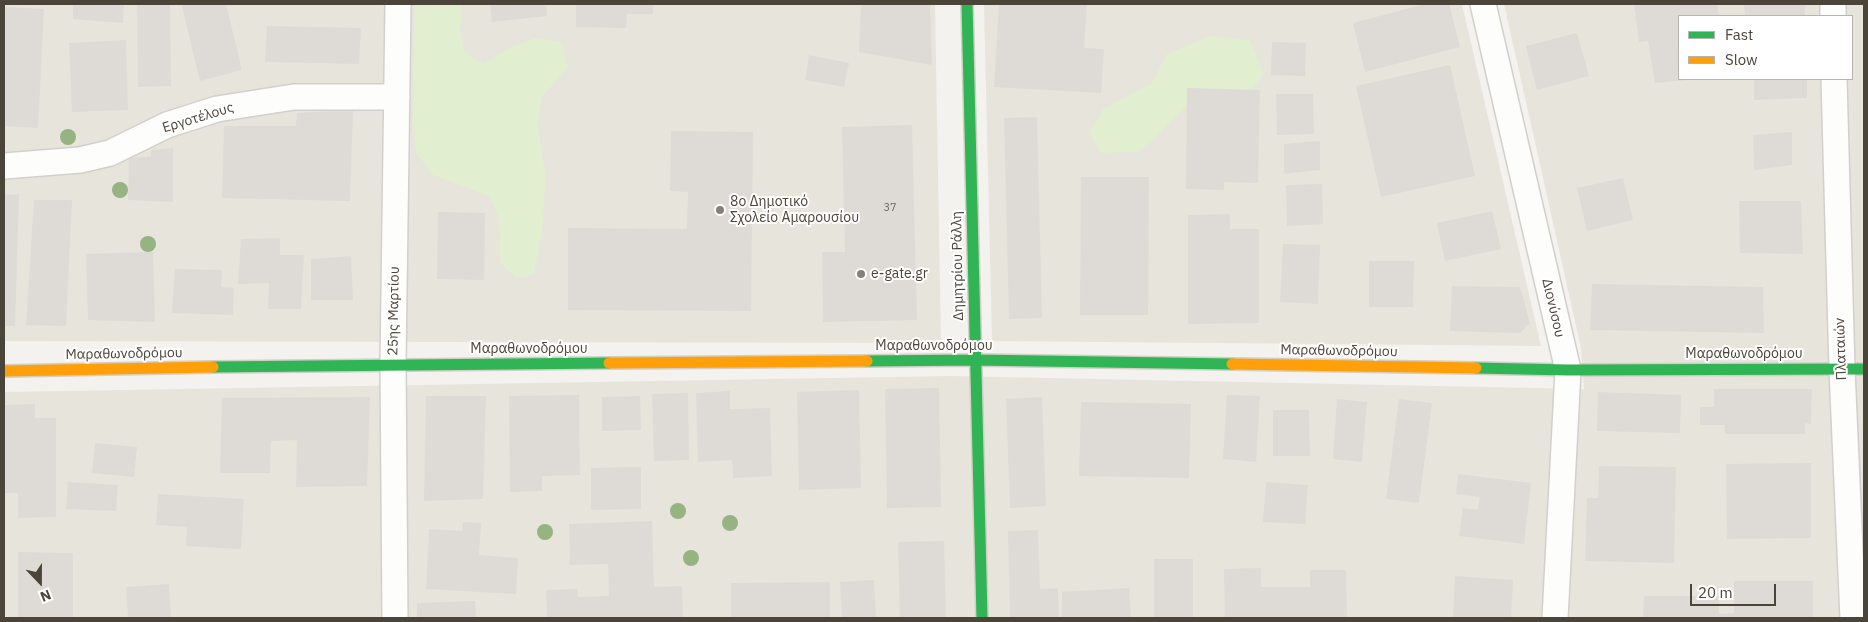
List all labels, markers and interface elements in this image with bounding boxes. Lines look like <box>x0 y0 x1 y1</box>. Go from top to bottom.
legend <box>1678 15 1853 80</box>
text: Fast <box>1725 25 1753 44</box>
text: Slow <box>1725 50 1758 69</box>
street label: Εργοτέλους <box>160 99 236 137</box>
place label: 8ο Δημοτικό Σχολείο Αμαρουσίου <box>730 194 859 226</box>
house number: 37 <box>883 201 897 215</box>
marker: 8ο Δημοτικό Σχολείο Αμαρουσίου <box>714 204 726 216</box>
street label: Δημητρίου Ράλλη <box>949 211 967 321</box>
street label: 25ης Μαρτίου <box>385 266 403 356</box>
place label: e-gate.gr <box>871 266 928 282</box>
marker: e-gate.gr <box>855 268 867 280</box>
street label: Διονύσου <box>1538 277 1568 339</box>
street label: Πλαταιών <box>1832 317 1850 381</box>
street label: Μαραθωνοδρόμου <box>875 338 993 354</box>
street label: Μαραθωνοδρόμου <box>470 341 588 357</box>
street label: Μαραθωνοδρόμου <box>1280 342 1398 360</box>
street label: Μαραθωνοδρόμου <box>65 345 183 363</box>
street label: Μαραθωνοδρόμου <box>1685 346 1803 362</box>
north arrow <box>15 557 65 607</box>
scale bar <box>1693 574 1779 606</box>
text: 20 m <box>1698 583 1733 602</box>
text: N <box>38 586 54 606</box>

